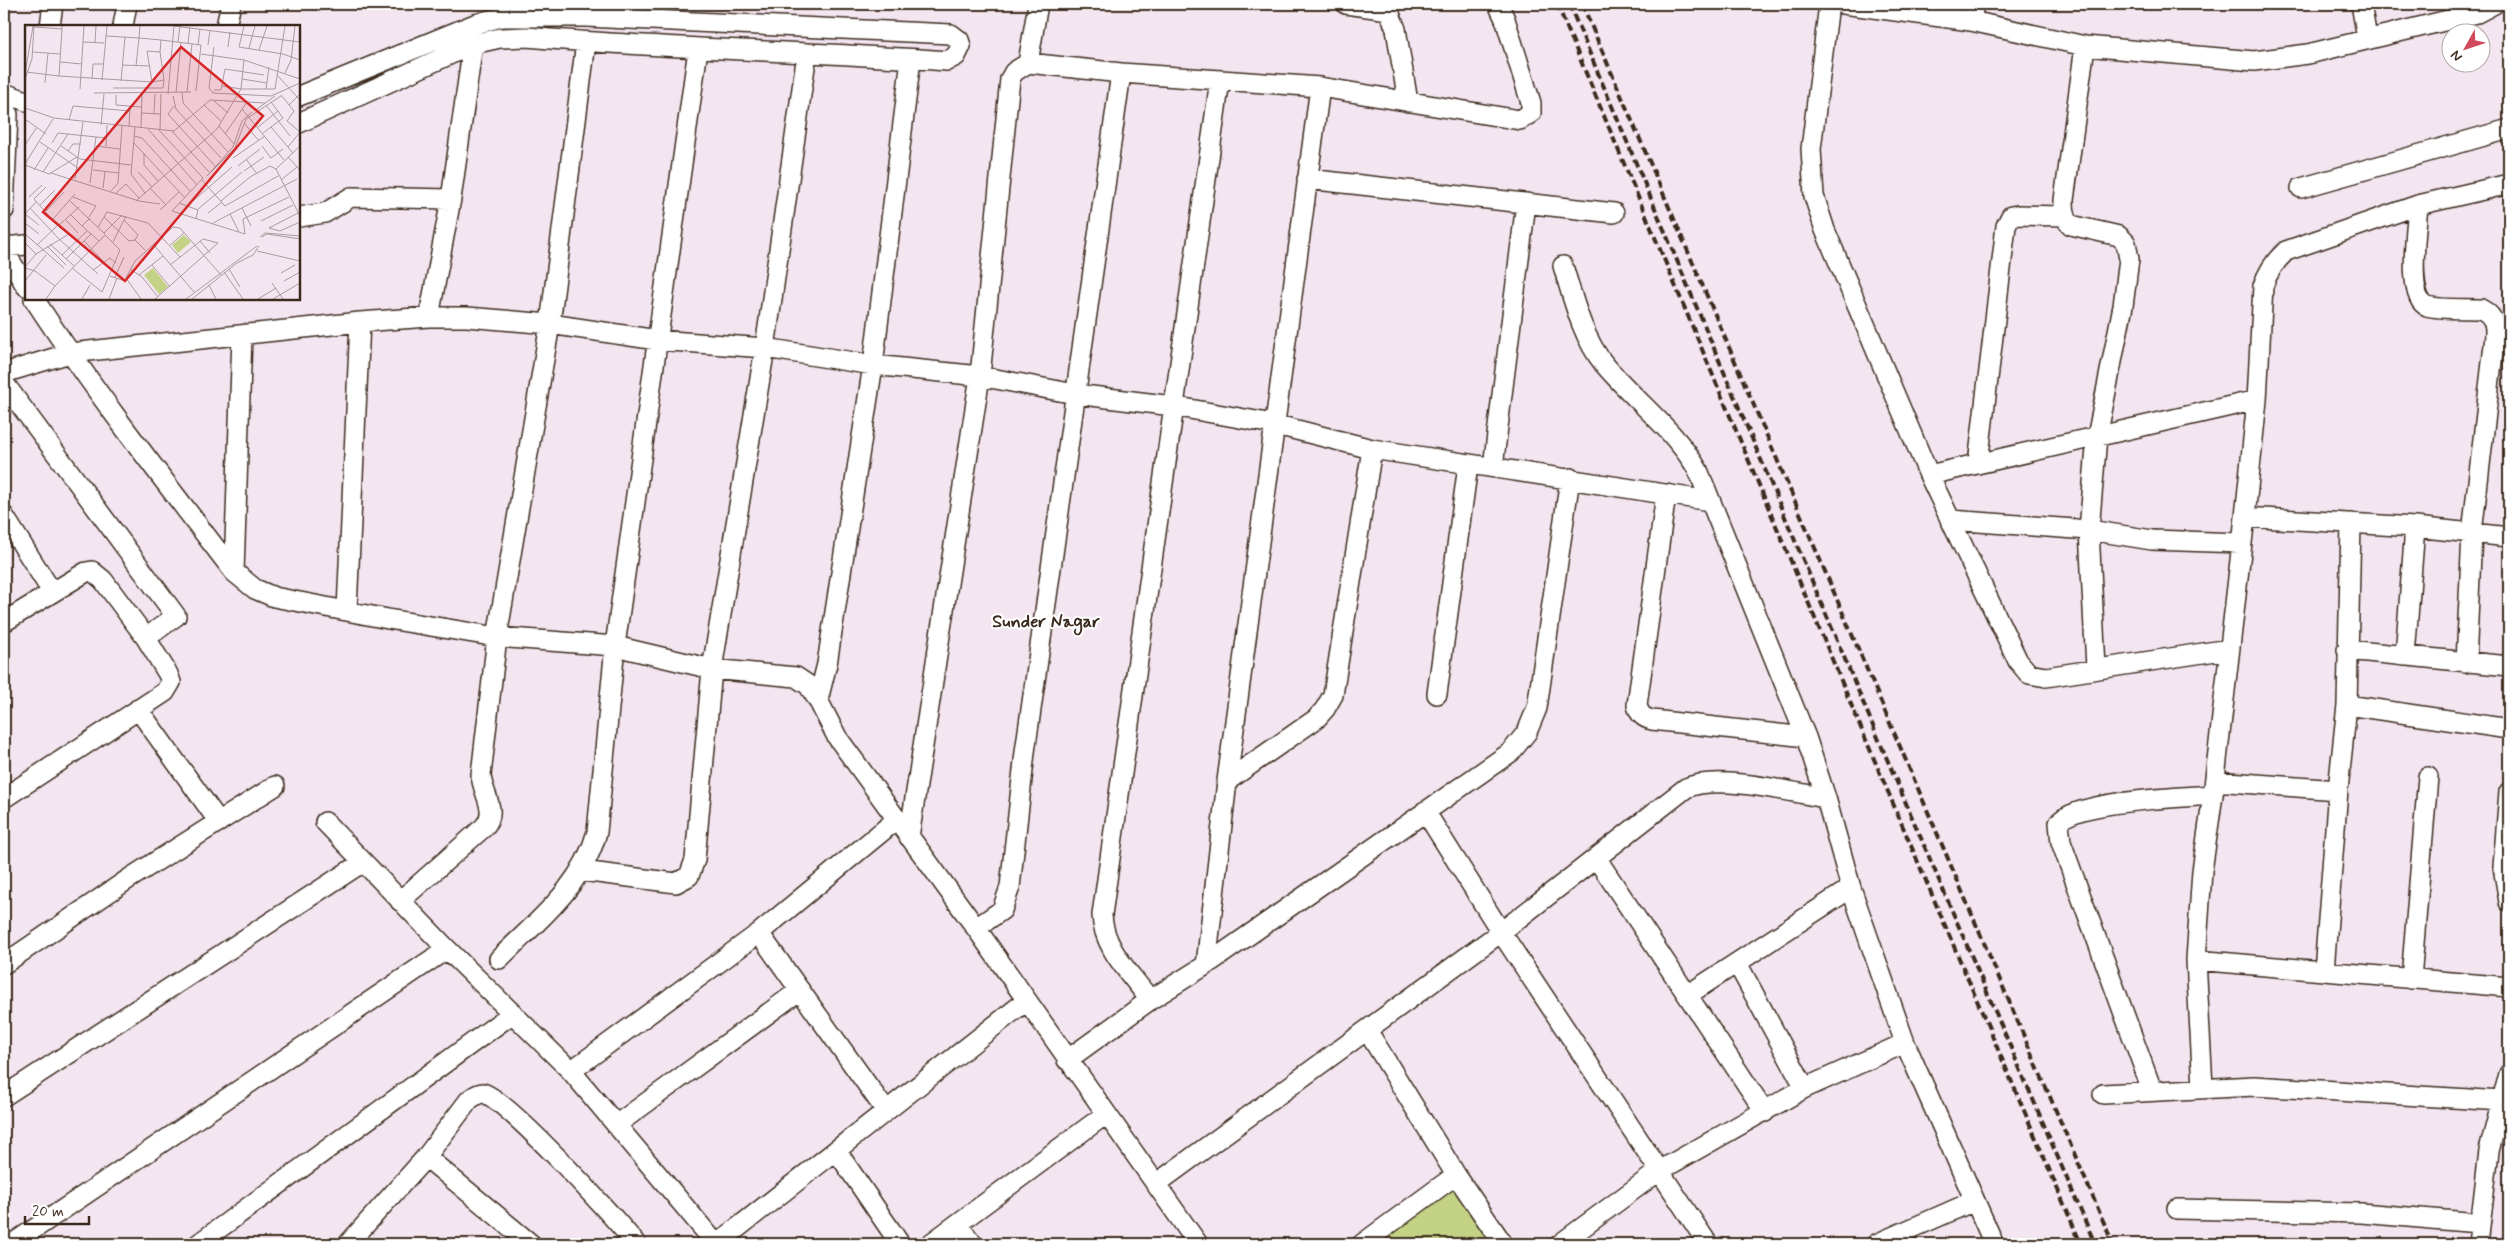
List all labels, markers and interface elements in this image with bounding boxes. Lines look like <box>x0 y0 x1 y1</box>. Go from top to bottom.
north arrow <box>2440 22 2490 72</box>
inset map <box>25 25 300 300</box>
text: N <box>2447 46 2467 65</box>
district label: Sunder Nagar <box>992 610 1100 636</box>
scale bar <box>25 1193 89 1225</box>
text: 20 m <box>32 1202 64 1222</box>

